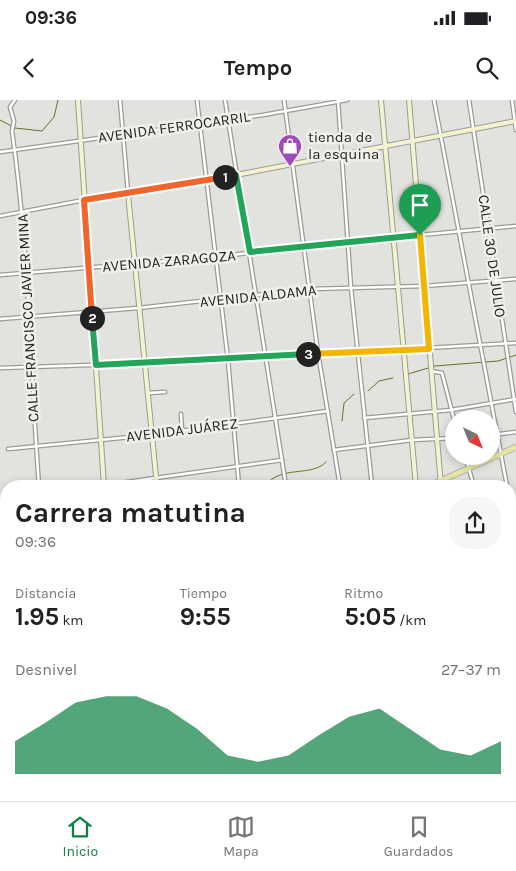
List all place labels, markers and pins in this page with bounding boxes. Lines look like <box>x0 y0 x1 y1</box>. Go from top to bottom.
place label: tienda de la esquina <box>308 128 379 163</box>
shop icon: tienda de la esquina <box>277 133 303 167</box>
pin: 1 <box>212 164 238 190</box>
pin <box>399 184 441 235</box>
pin: 2 <box>80 306 104 330</box>
pin: 3 <box>296 342 320 366</box>

